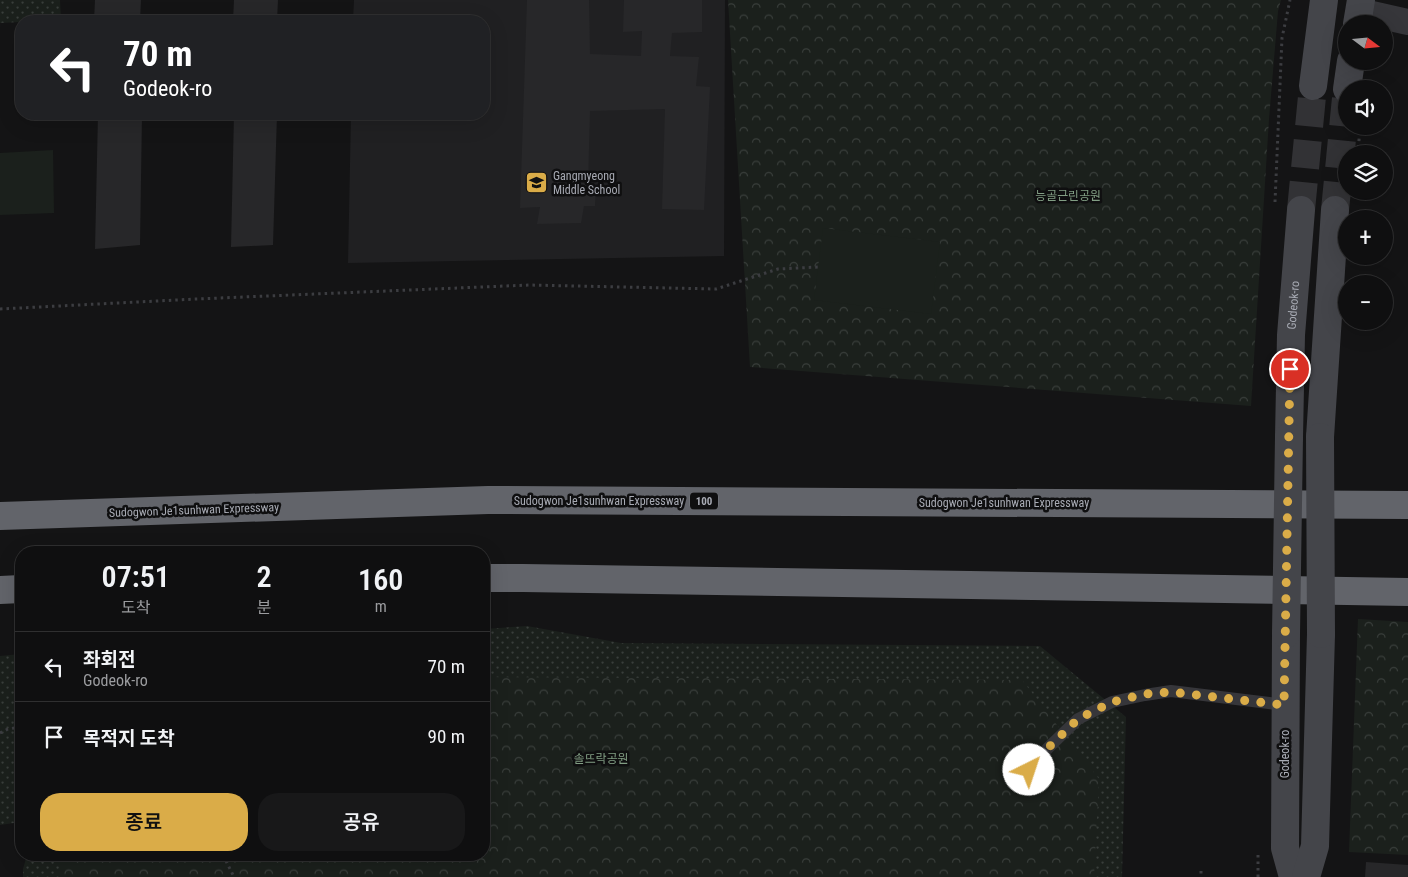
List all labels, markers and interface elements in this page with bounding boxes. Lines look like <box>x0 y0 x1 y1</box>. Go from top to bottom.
north arrow <box>1338 15 1392 70</box>
map controls <box>1338 15 1393 330</box>
text: 70 m <box>123 34 192 75</box>
icon: left <box>40 35 105 100</box>
text: Godeok-ro <box>123 76 212 101</box>
button: sound <box>1338 80 1393 135</box>
button: layers <box>1338 145 1393 200</box>
place label: Gangmyeong Middle School <box>553 169 620 197</box>
school or university icon: Gangmyeong Middle School <box>525 171 549 195</box>
park label: 능골근린공원 <box>1035 189 1101 203</box>
button: + <box>1338 210 1393 265</box>
button: − <box>1338 275 1393 330</box>
street label: Godeok-ro <box>1284 280 1302 330</box>
pin <box>1269 348 1311 390</box>
icon: arrive <box>1276 355 1304 383</box>
road number: 100 <box>690 492 718 510</box>
street label: Sudogwon Je1sunhwan Expressway <box>514 494 684 508</box>
street label: Sudogwon Je1sunhwan Expressway <box>919 496 1089 510</box>
street label: Sudogwon Je1sunhwan Expressway <box>109 500 279 520</box>
text: 07:51 <box>102 559 170 594</box>
text: 2 <box>256 559 272 594</box>
text: 160 <box>358 562 403 597</box>
text: m <box>375 597 387 616</box>
text: 도착 <box>121 598 150 617</box>
text: 분 <box>257 598 271 617</box>
text: 좌회전 <box>83 648 135 671</box>
icon: left <box>40 653 68 681</box>
text: 70 m <box>428 655 465 678</box>
text: Godeok-ro <box>83 671 148 690</box>
icon: arrive <box>40 723 68 751</box>
text: 90 m <box>428 725 465 748</box>
text: 목적지 도착 <box>83 727 175 750</box>
street label: Godeok-ro <box>1278 730 1292 778</box>
position arrow <box>1002 743 1054 795</box>
park label: 솔뜨락공원 <box>573 752 629 766</box>
button: 종료 <box>40 793 248 851</box>
button: 공유 <box>258 793 465 851</box>

